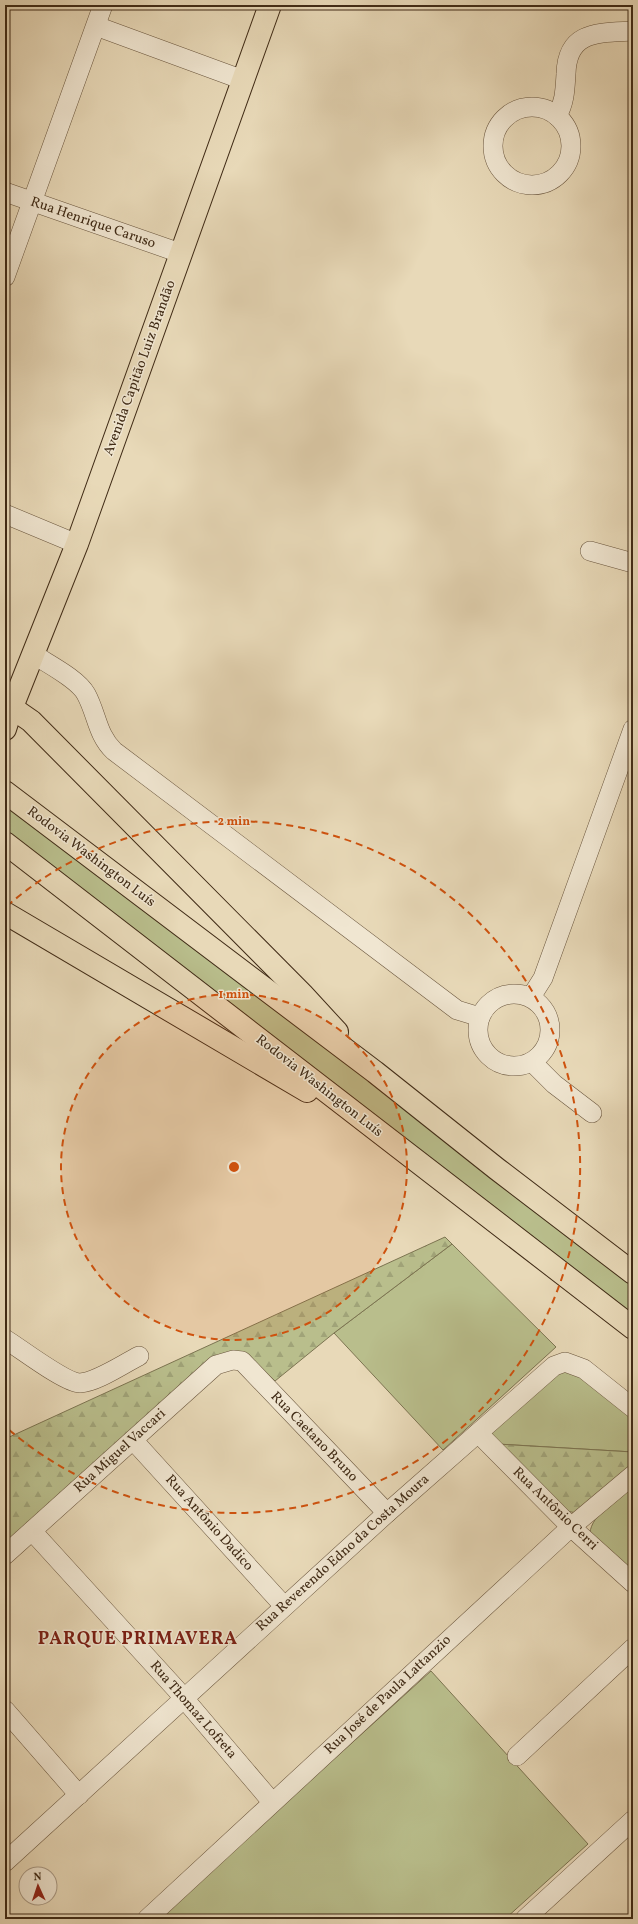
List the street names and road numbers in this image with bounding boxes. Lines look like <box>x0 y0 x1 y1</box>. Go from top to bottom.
street label: Rua Henrique Caruso <box>28 193 158 253</box>
street label: Avenida Capitão Luiz Brandão <box>99 278 181 458</box>
street label: Rodovia Washington Luís <box>23 802 159 912</box>
street label: Rodovia Washington Luís <box>252 1030 386 1142</box>
street label: Rua Caetano Bruno <box>266 1388 362 1486</box>
street label: Rua Miguel Vaccari <box>70 1405 170 1497</box>
street label: Rua Antônio Cerri <box>508 1463 602 1555</box>
street label: Rua Reverendo Edno da Costa Moura <box>252 1470 434 1636</box>
street label: Rua Antônio Dadico <box>161 1471 257 1575</box>
street label: Rua José de Paula Lattanzio <box>320 1631 456 1759</box>
street label: Rua Thomaz Lofreta <box>145 1657 241 1763</box>

